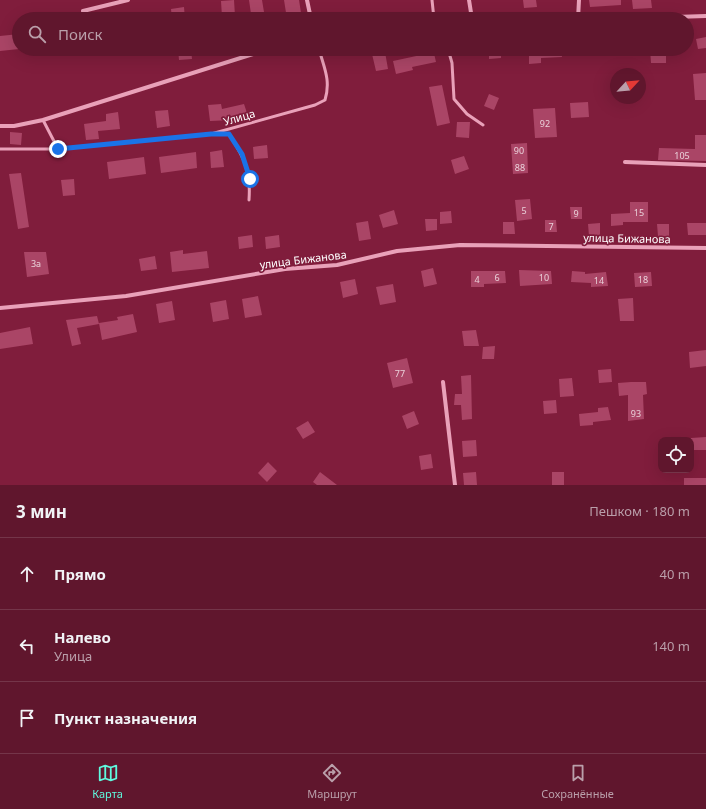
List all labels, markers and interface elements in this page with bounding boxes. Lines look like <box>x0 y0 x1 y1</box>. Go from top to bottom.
search box <box>12 12 694 56</box>
icon: search <box>26 23 48 45</box>
text: Поиск <box>58 24 103 44</box>
north arrow <box>610 68 646 104</box>
street label: Улица <box>221 105 257 129</box>
house number: 92 <box>540 117 550 130</box>
route end <box>49 140 67 158</box>
house number: 90 <box>514 144 524 157</box>
house number: 105 <box>674 149 690 162</box>
house number: 88 <box>515 161 525 174</box>
route start <box>241 170 259 188</box>
house number: 5 <box>521 204 527 217</box>
house number: 15 <box>634 206 644 219</box>
house number: 9 <box>573 207 579 220</box>
house number: 7 <box>548 220 554 233</box>
street label: улица Бижанова <box>583 230 671 246</box>
street label: улица Бижанова <box>259 246 347 272</box>
house number: 3а <box>31 257 41 270</box>
house number: 6 <box>494 271 500 284</box>
house number: 10 <box>539 271 549 284</box>
house number: 4 <box>474 273 480 286</box>
house number: 18 <box>638 273 648 286</box>
house number: 14 <box>594 274 604 287</box>
house number: 77 <box>395 367 405 380</box>
house number: 93 <box>631 407 641 420</box>
map controls <box>658 437 694 473</box>
button: locate <box>658 437 694 473</box>
text: 3 мин <box>16 500 67 523</box>
text: Пешком · 180 m <box>589 502 690 520</box>
icon: ahead <box>16 563 38 585</box>
text: Прямо <box>54 564 106 584</box>
text: 40 m <box>660 565 690 583</box>
text: Налево <box>54 627 111 647</box>
icon: left <box>16 635 38 657</box>
text: 140 m <box>652 637 690 655</box>
text: Улица <box>54 647 92 665</box>
icon: arrive <box>16 707 38 729</box>
text: Пункт назначения <box>54 708 197 728</box>
tab: Карта <box>92 762 123 801</box>
tab: Маршрут <box>307 762 357 801</box>
tab: Сохранённые <box>541 762 614 801</box>

